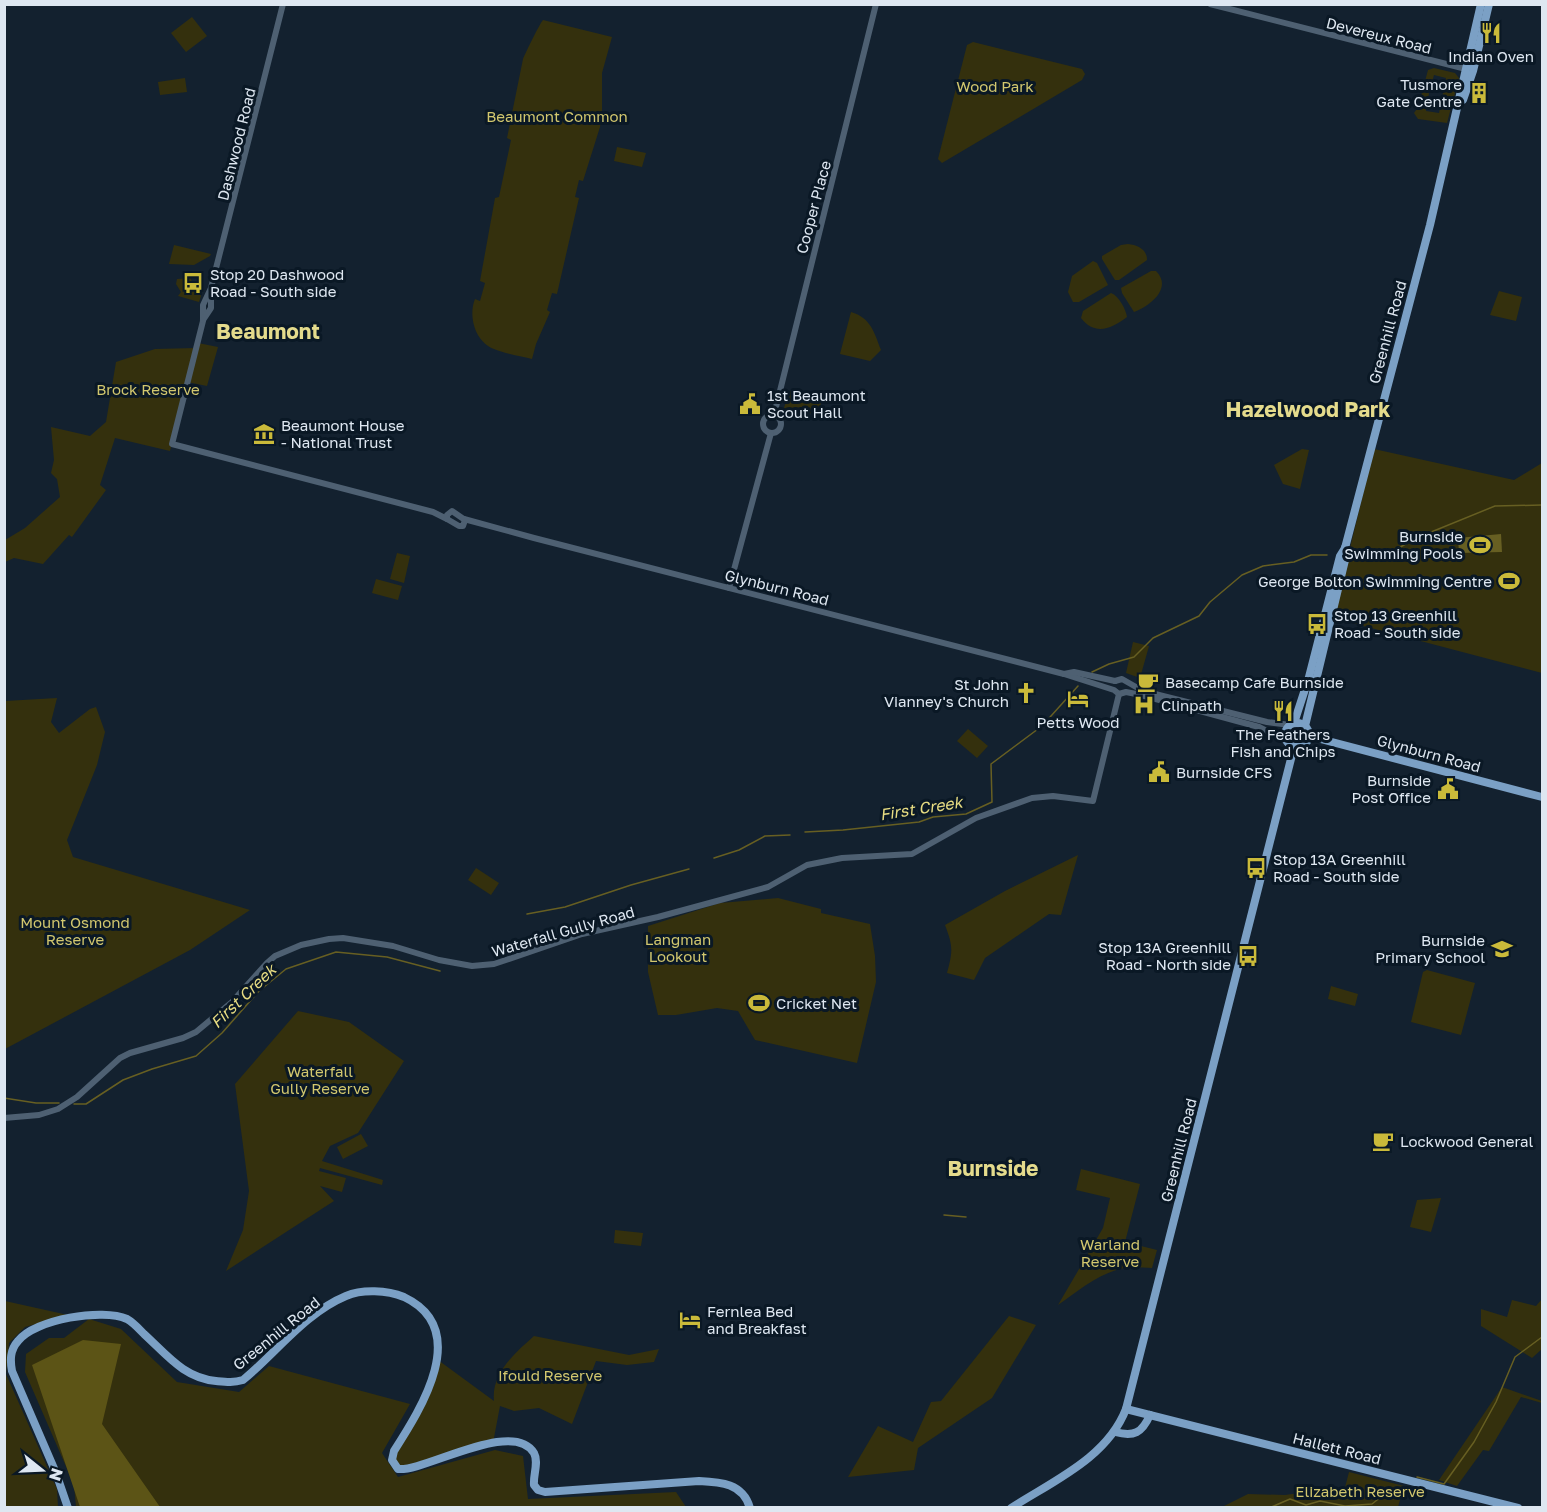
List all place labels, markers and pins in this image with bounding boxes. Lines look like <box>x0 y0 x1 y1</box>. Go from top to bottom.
restaurant icon: Indian Oven <box>1479 21 1503 45</box>
place label: Indian Oven <box>1448 47 1534 65</box>
place label: Tusmore Gate Centre <box>1376 75 1462 110</box>
building icon: Tusmore Gate Centre <box>1467 81 1491 105</box>
place label: Stop 20 Dashwood Road - South side <box>210 265 344 300</box>
bus stop icon: Stop 20 Dashwood Road - South side <box>181 271 205 295</box>
place label: 1st Beaumont Scout Hall <box>767 386 866 421</box>
public building icon: 1st Beaumont Scout Hall <box>738 392 762 416</box>
place label: Beaumont House - National Trust <box>281 416 405 451</box>
museum icon: Beaumont House - National Trust <box>252 422 276 446</box>
place label: Burnside Swimming Pools <box>1344 527 1463 562</box>
sports icon: Burnside Swimming Pools <box>1468 533 1492 557</box>
sports icon: George Bolton Swimming Centre <box>1497 569 1521 593</box>
place label: George Bolton Swimming Centre <box>1258 572 1492 590</box>
place label: Stop 13 Greenhill Road - South side <box>1334 606 1461 641</box>
bus stop icon: Stop 13 Greenhill Road - South side <box>1305 612 1329 636</box>
cafe icon: Basecamp Cafe Burnside <box>1136 670 1160 694</box>
place label: Basecamp Cafe Burnside <box>1165 673 1344 691</box>
place label: St John Vianney's Church <box>884 675 1009 710</box>
church icon: St John Vianney's Church <box>1014 681 1038 705</box>
hotel icon: Petts Wood <box>1066 687 1090 711</box>
hospital icon: Clinpath <box>1132 693 1156 717</box>
place label: Clinpath <box>1161 696 1222 714</box>
restaurant icon: The Feathers Fish and Chips <box>1271 699 1295 723</box>
place label: Petts Wood <box>1037 713 1119 731</box>
place label: The Feathers Fish and Chips <box>1230 725 1336 760</box>
public building icon: Burnside CFS <box>1147 760 1171 784</box>
place label: Burnside CFS <box>1176 763 1272 781</box>
place label: Burnside Post Office <box>1352 771 1431 806</box>
public building icon: Burnside Post Office <box>1436 777 1460 801</box>
place label: Stop 13A Greenhill Road - South side <box>1273 850 1406 885</box>
bus stop icon: Stop 13A Greenhill Road - South side <box>1244 856 1268 880</box>
place label: Burnside Primary School <box>1375 931 1485 966</box>
school or university icon: Burnside Primary School <box>1490 937 1514 961</box>
place label: Stop 13A Greenhill Road - North side <box>1098 938 1231 973</box>
bus stop icon: Stop 13A Greenhill Road - North side <box>1236 944 1260 968</box>
sports icon: Cricket Net <box>747 991 771 1015</box>
place label: Cricket Net <box>776 994 857 1012</box>
cafe icon: Lockwood General <box>1371 1129 1395 1153</box>
place label: Lockwood General <box>1400 1132 1534 1150</box>
place label: Fernlea Bed and Breakfast <box>707 1302 807 1337</box>
hotel icon: Fernlea Bed and Breakfast <box>678 1308 702 1332</box>

